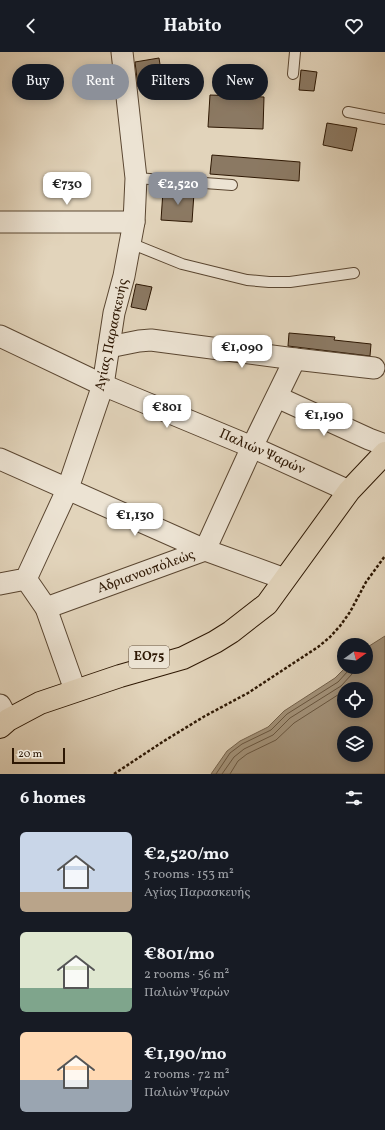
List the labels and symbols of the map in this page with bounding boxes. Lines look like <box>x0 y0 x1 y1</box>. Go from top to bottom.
pin: €730 <box>43 172 91 206</box>
pin: €2,520 <box>145 172 211 206</box>
street label: Αγίας Παρασκευής <box>91 277 133 393</box>
pin: €1,090 <box>209 335 275 369</box>
pin: €801 <box>143 395 191 429</box>
pin: €1,190 <box>291 403 357 437</box>
street label: Παλιών Ψαρών <box>216 425 308 479</box>
pin: €1,130 <box>102 503 168 537</box>
street label: Αδριανουπόλεώς <box>94 545 198 599</box>
north arrow <box>337 638 373 674</box>
road number: ΕΟ75 <box>129 646 169 668</box>
scale bar <box>12 746 65 765</box>

